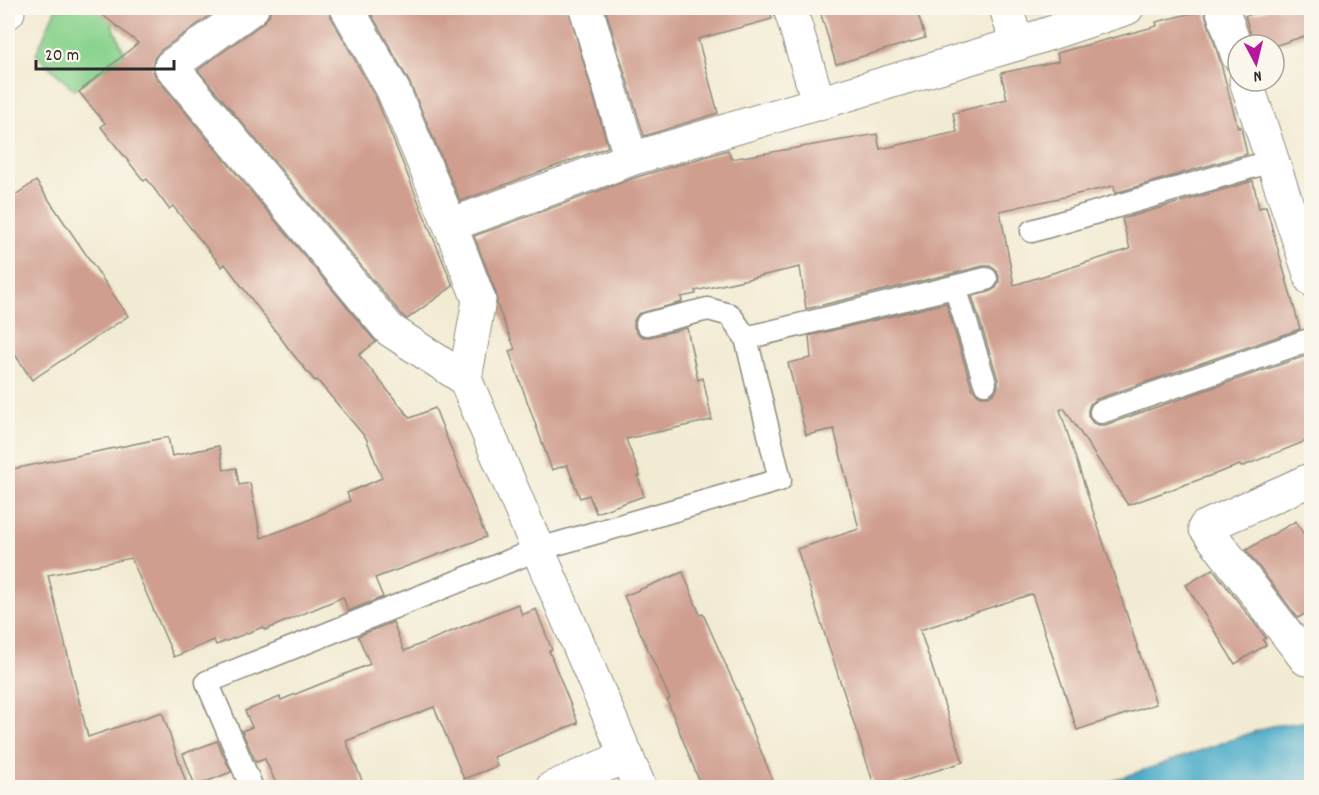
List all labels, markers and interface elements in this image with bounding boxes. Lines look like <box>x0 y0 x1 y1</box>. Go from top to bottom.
scale bar <box>36 33 174 71</box>
north arrow <box>1226 33 1286 93</box>
text: 20 m <box>45 44 79 69</box>
text: N <box>1252 64 1263 87</box>

